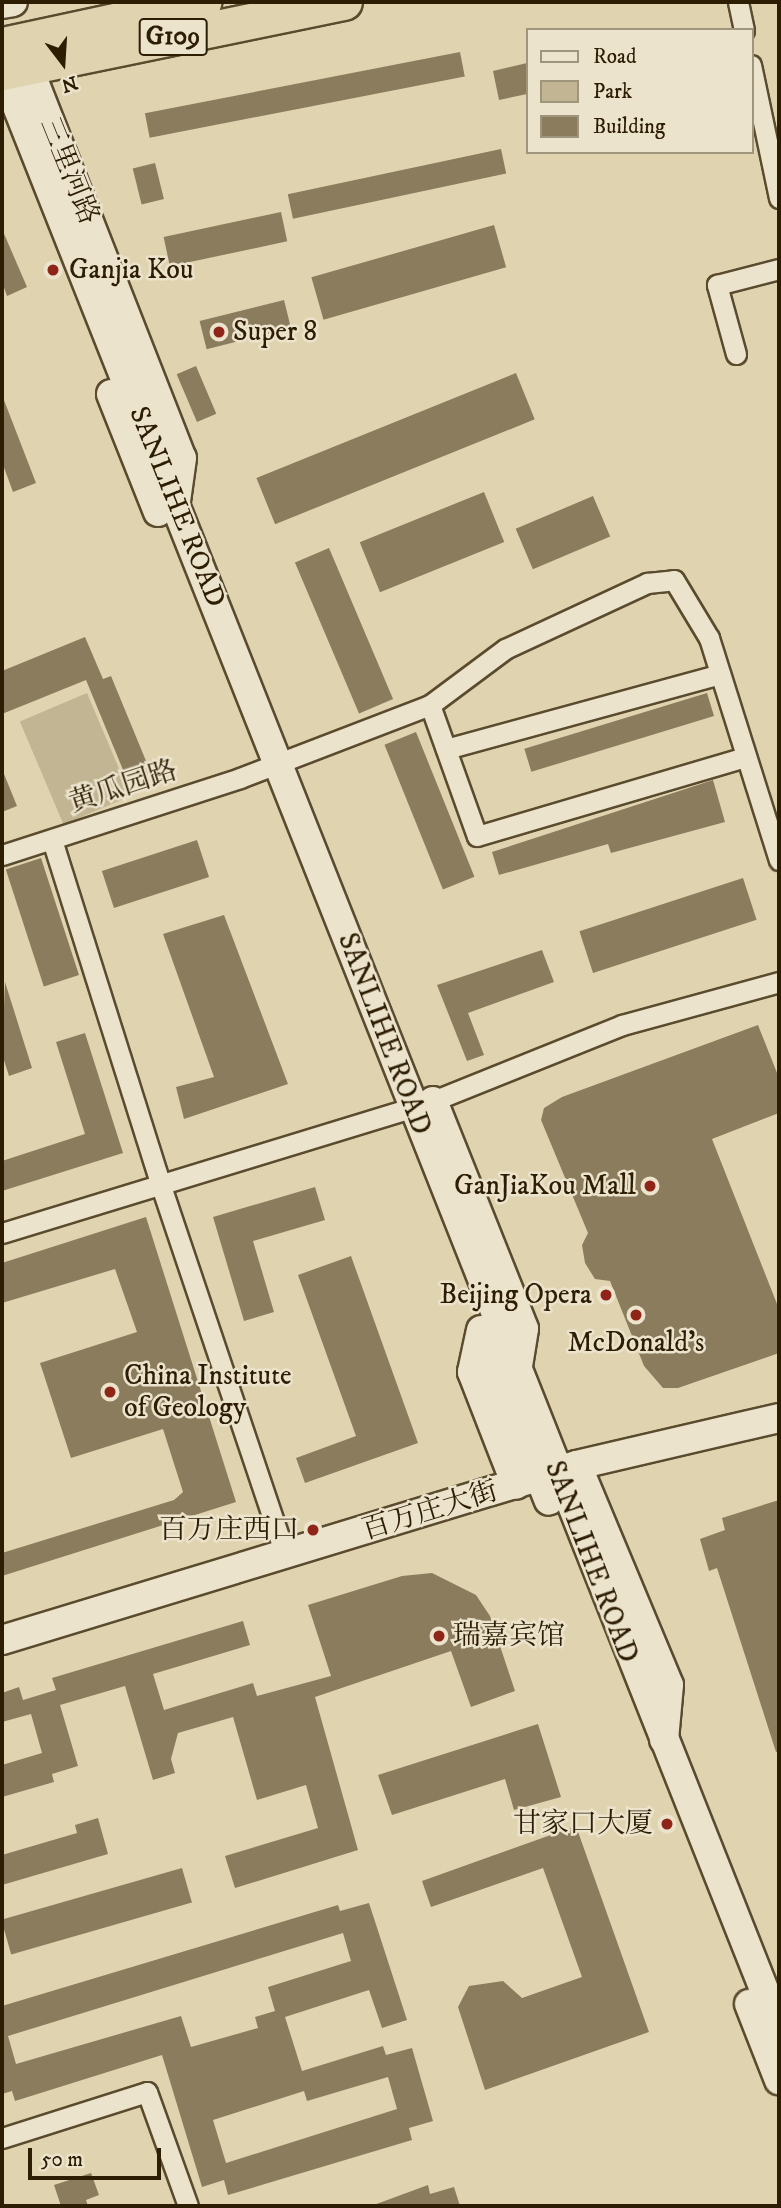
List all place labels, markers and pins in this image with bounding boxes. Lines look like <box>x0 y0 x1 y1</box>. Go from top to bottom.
place label: Ganjia Kou <box>69 253 193 287</box>
marker: Ganjia Kou <box>43 260 63 280</box>
place label: Super 8 <box>233 315 317 349</box>
marker: Super 8 <box>211 324 227 340</box>
place label: GanJiaKou Mall <box>454 1169 636 1203</box>
marker: GanJiaKou Mall <box>642 1178 658 1194</box>
place label: Beijing Opera <box>440 1278 592 1312</box>
marker: Beijing Opera <box>598 1287 614 1303</box>
marker: McDonald's <box>628 1307 644 1323</box>
place label: McDonald's <box>568 1326 704 1360</box>
place label: China Institute of Geology <box>124 1359 292 1425</box>
marker: China Institute of Geology <box>102 1384 118 1400</box>
place label: 百万庄西口 <box>159 1513 299 1547</box>
marker: 百万庄西口 <box>305 1522 321 1538</box>
place label: 瑞嘉宾馆 <box>453 1619 565 1653</box>
marker: 瑞嘉宾馆 <box>431 1628 447 1644</box>
place label: 甘家口大厦 <box>513 1807 653 1841</box>
marker: 甘家口大厦 <box>659 1816 675 1832</box>

